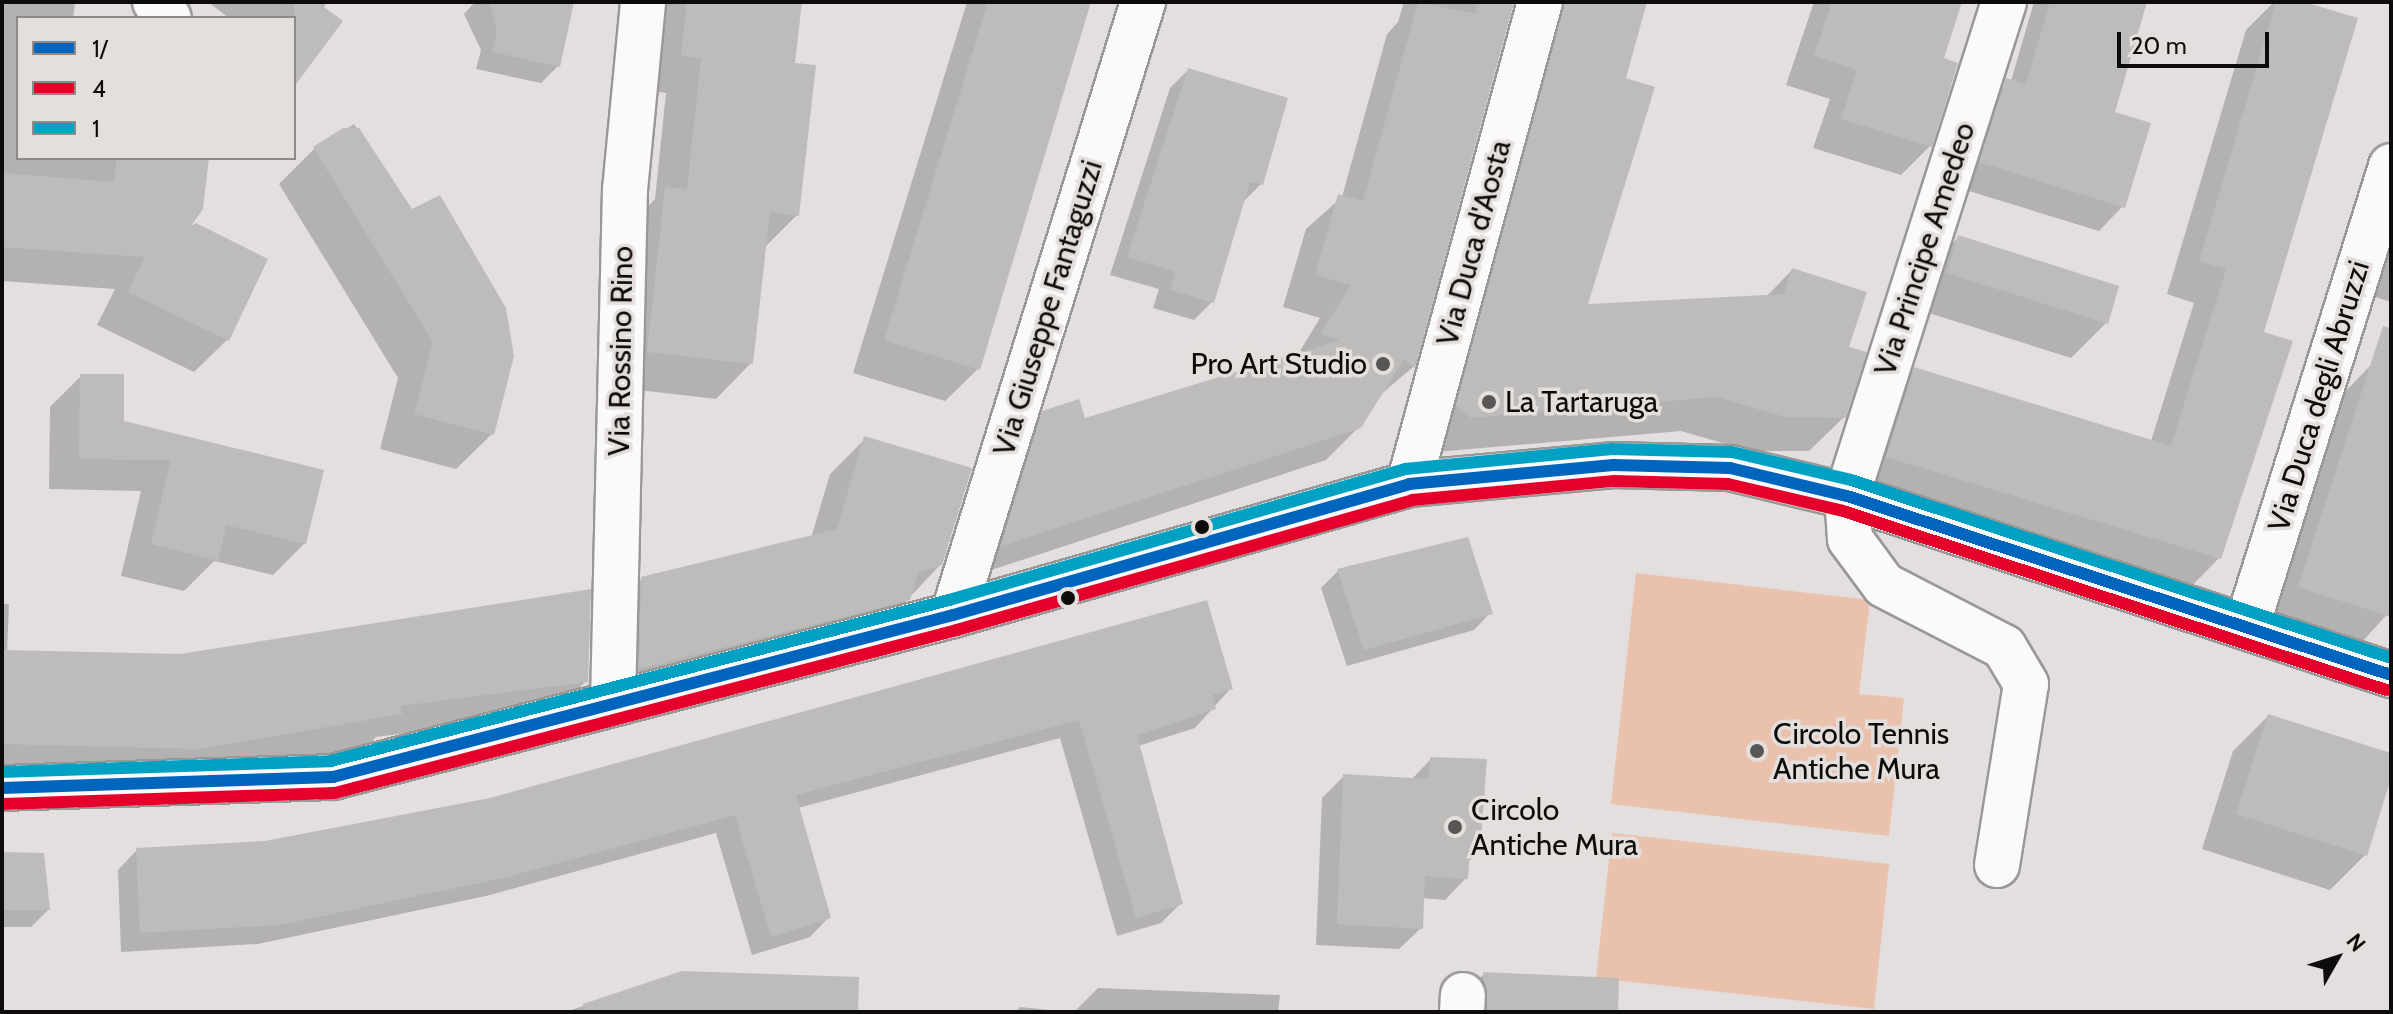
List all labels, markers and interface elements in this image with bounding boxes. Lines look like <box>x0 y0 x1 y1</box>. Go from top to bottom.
legend <box>16 16 296 160</box>
scale bar <box>2121 16 2273 66</box>
text: 20 m <box>2131 31 2187 60</box>
text: 1/ <box>92 34 108 63</box>
text: 4 <box>92 74 106 103</box>
text: 1 <box>92 114 100 143</box>
street label: Via Principe Amedeo <box>1867 118 1983 380</box>
street label: Via Duca d'Aosta <box>1429 136 1519 350</box>
street label: Via Giuseppe Fantaguzzi <box>986 156 1110 460</box>
street label: Via Rossino Rino <box>601 246 641 456</box>
street label: Via Duca degli Abruzzi <box>2261 256 2377 536</box>
place label: Pro Art Studio <box>1191 346 1367 382</box>
marker: Pro Art Studio <box>1374 355 1392 373</box>
place label: La Tartaruga <box>1505 384 1658 420</box>
marker: La Tartaruga <box>1480 393 1498 411</box>
unlabelled marker <box>1194 519 1210 535</box>
unlabelled marker <box>1060 590 1076 606</box>
place label: Circolo Tennis Antiche Mura <box>1773 716 1949 786</box>
marker: Circolo Tennis Antiche Mura <box>1748 742 1766 760</box>
place label: Circolo Antiche Mura <box>1471 792 1638 862</box>
marker: Circolo Antiche Mura <box>1446 818 1464 836</box>
north arrow <box>2297 918 2377 998</box>
text: N <box>2341 928 2371 957</box>

